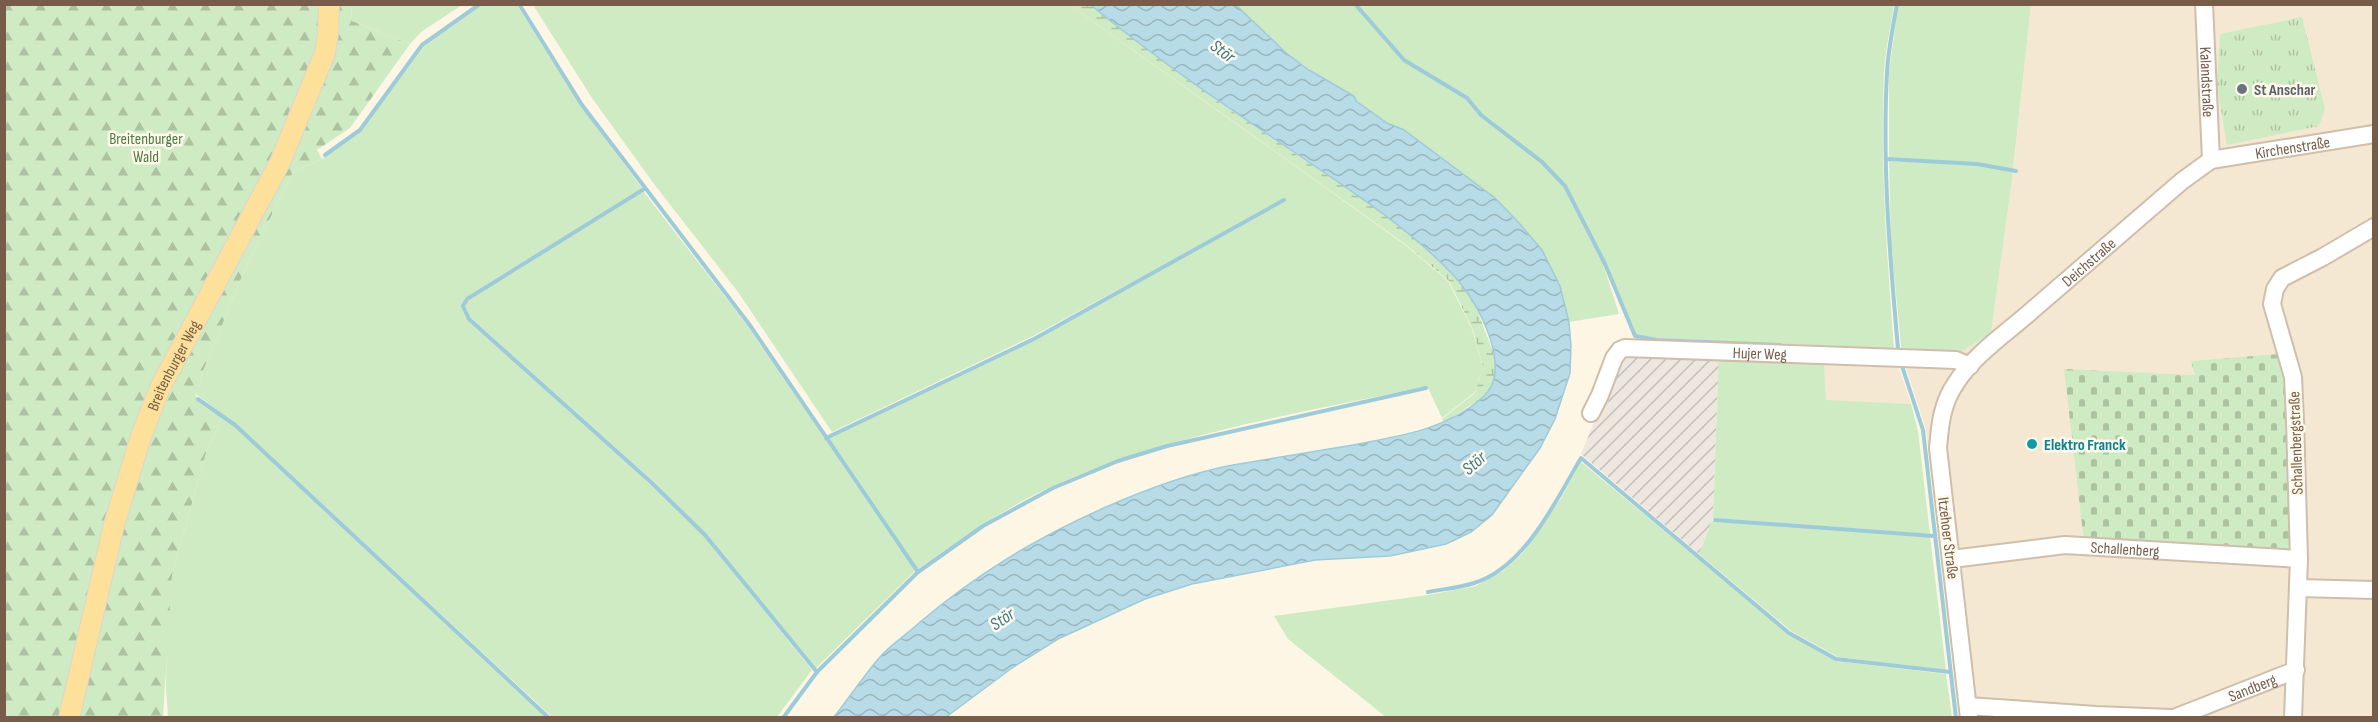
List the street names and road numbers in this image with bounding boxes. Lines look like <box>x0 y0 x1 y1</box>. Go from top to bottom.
street label: Kalandstraße <box>2195 46 2217 118</box>
street label: Kirchenstraße <box>2254 133 2331 164</box>
street label: Deichstraße <box>2059 235 2120 291</box>
street label: Breitenburger Weg <box>144 317 205 414</box>
street label: Hujer Weg <box>1732 344 1787 365</box>
street label: Schallenbergstraße <box>2285 391 2308 495</box>
street label: Itzehoer Straße <box>1933 496 1962 580</box>
street label: Schallenberg <box>2090 539 2160 562</box>
street label: Sandberg <box>2226 671 2280 707</box>

